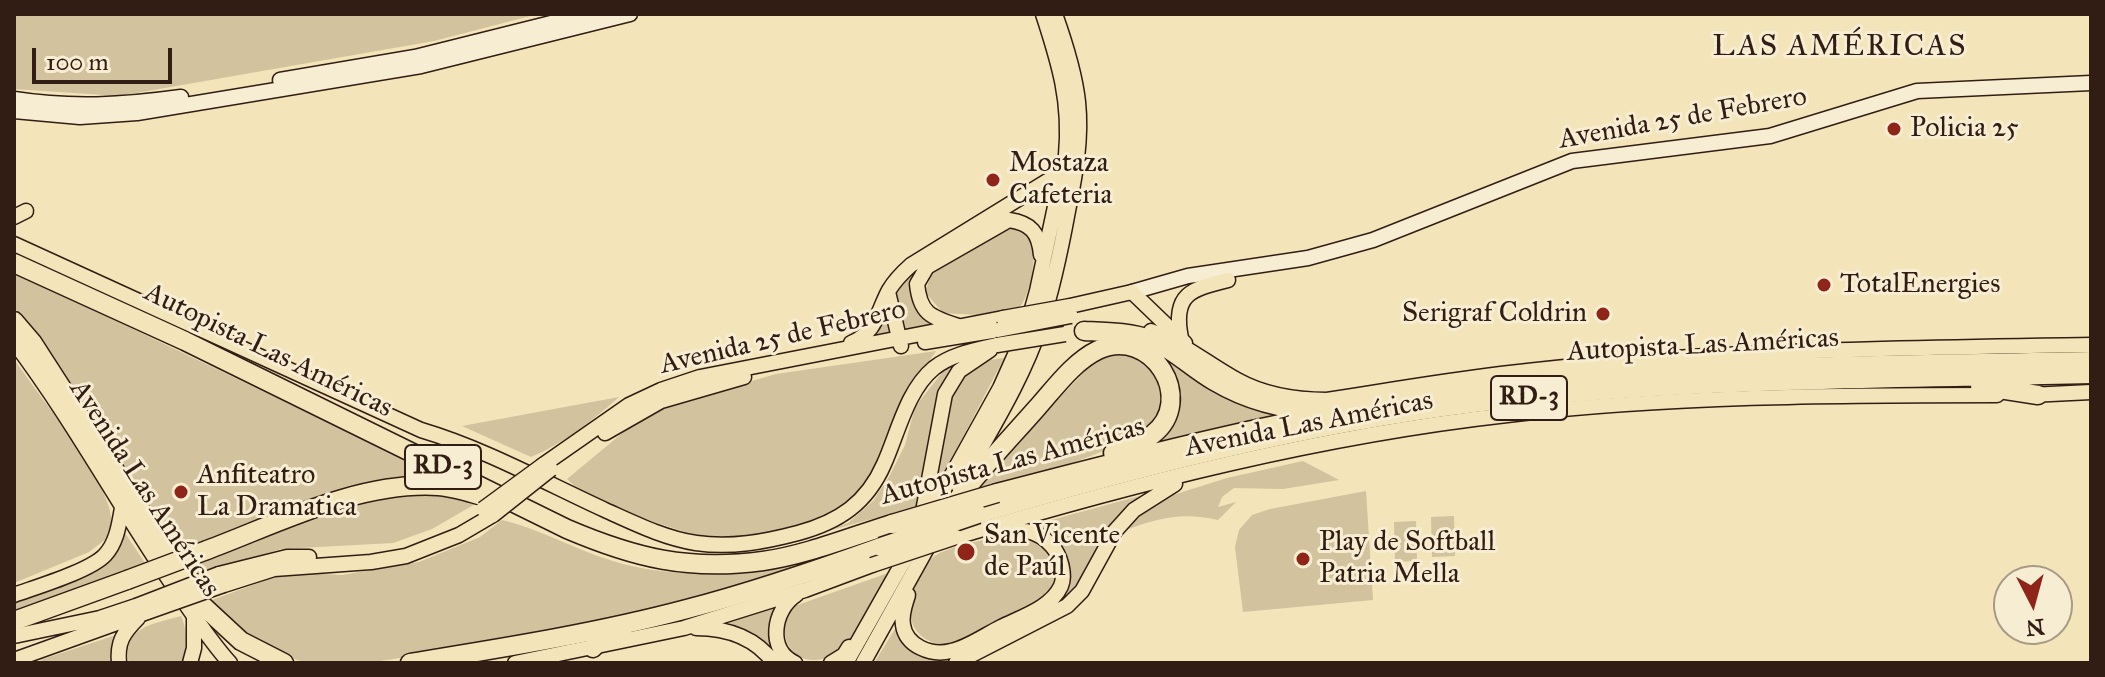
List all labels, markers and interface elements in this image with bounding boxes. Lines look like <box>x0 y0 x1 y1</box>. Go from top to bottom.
district label: LAS AMÉRICAS <box>1712 30 1968 66</box>
scale bar <box>36 32 176 82</box>
text: 100 m <box>46 47 109 77</box>
street label: Avenida 25 de Febrero <box>1556 81 1810 157</box>
place label: Policia 25 <box>1910 112 2019 146</box>
marker: Policia 25 <box>1885 120 1903 138</box>
place label: Mostaza Cafeteria <box>1009 147 1112 213</box>
marker: Mostaza Cafeteria <box>984 171 1002 189</box>
place label: TotalEnergies <box>1840 268 2000 302</box>
street label: Autopista Las Américas <box>138 276 398 426</box>
marker: TotalEnergies <box>1815 276 1833 294</box>
street label: Avenida 25 de Febrero <box>657 293 909 383</box>
place label: Serigraf Coldrin <box>1402 297 1587 331</box>
marker: Serigraf Coldrin <box>1594 305 1612 323</box>
street label: Autopista Las Américas <box>1566 322 1840 370</box>
street label: Avenida Las Américas <box>61 374 227 604</box>
road number: RD-3 <box>1491 376 1567 420</box>
street label: Avenida Las Américas <box>1182 384 1436 466</box>
street label: Autopista Las Américas <box>877 411 1149 513</box>
road number: RD-3 <box>405 445 481 489</box>
place label: Anfiteatro La Dramatica <box>197 459 356 525</box>
marker: Anfiteatro La Dramatica <box>172 483 190 501</box>
place label: San Vicente de Paúl <box>984 519 1120 585</box>
place label: Play de Softball Patria Mella <box>1319 526 1495 592</box>
marker: San Vicente de Paúl <box>955 541 977 563</box>
marker: Play de Softball Patria Mella <box>1294 550 1312 568</box>
north arrow <box>1993 565 2073 645</box>
text: N <box>2025 613 2046 642</box>

